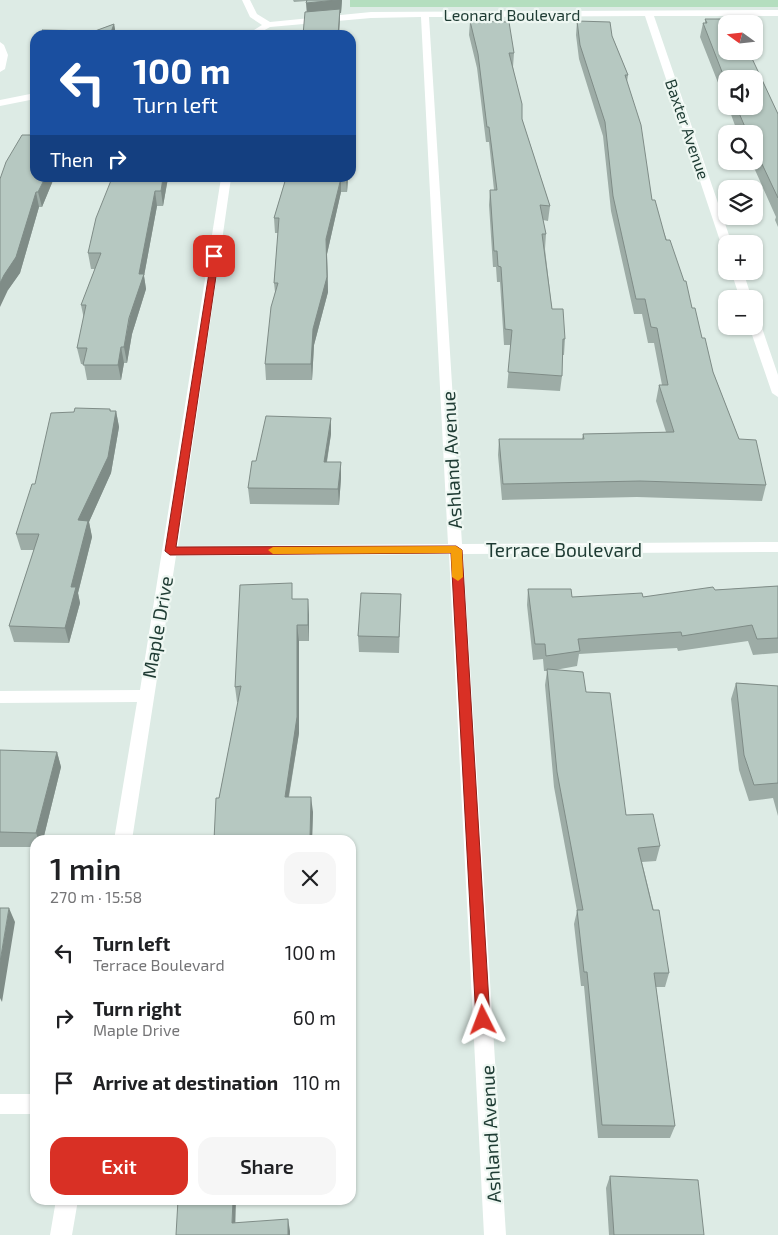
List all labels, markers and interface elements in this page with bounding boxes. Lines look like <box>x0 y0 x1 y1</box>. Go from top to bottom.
street label: Leonard Boulevard <box>444 5 580 24</box>
north arrow <box>718 15 762 60</box>
map controls <box>718 15 763 335</box>
text: 100 m <box>133 49 231 91</box>
icon: left <box>50 50 115 115</box>
button: sound <box>718 70 763 115</box>
street label: Baxter Avenue <box>662 76 714 182</box>
text: Turn left <box>133 91 218 117</box>
button: search <box>718 125 763 170</box>
icon: right <box>103 145 131 173</box>
text: Then <box>50 148 93 171</box>
button: layers <box>718 180 763 225</box>
pin <box>193 235 235 277</box>
button: + <box>718 235 763 280</box>
icon: arrive <box>200 242 228 270</box>
button: − <box>718 290 763 335</box>
street label: Ashland Avenue <box>436 391 466 529</box>
street label: Terrace Boulevard <box>486 538 642 561</box>
street label: Maple Drive <box>137 574 177 680</box>
text: 1 min <box>50 850 121 886</box>
button: close <box>284 852 336 904</box>
text: 270 m · 15:58 <box>50 887 142 906</box>
text: Turn left <box>93 932 170 955</box>
icon: left <box>50 939 78 967</box>
text: 100 m <box>285 941 336 964</box>
text: Terrace Boulevard <box>93 955 225 974</box>
position arrow <box>456 993 508 1045</box>
text: Turn right <box>93 997 181 1020</box>
icon: right <box>50 1004 78 1032</box>
text: 60 m <box>293 1006 336 1029</box>
text: Maple Drive <box>93 1020 180 1039</box>
street label: Ashland Avenue <box>475 1065 505 1203</box>
icon: arrive <box>50 1069 78 1097</box>
text: Arrive at destination <box>93 1071 278 1094</box>
text: 110 m <box>293 1071 341 1094</box>
button: Exit <box>50 1137 188 1195</box>
button: Share <box>198 1137 336 1195</box>

